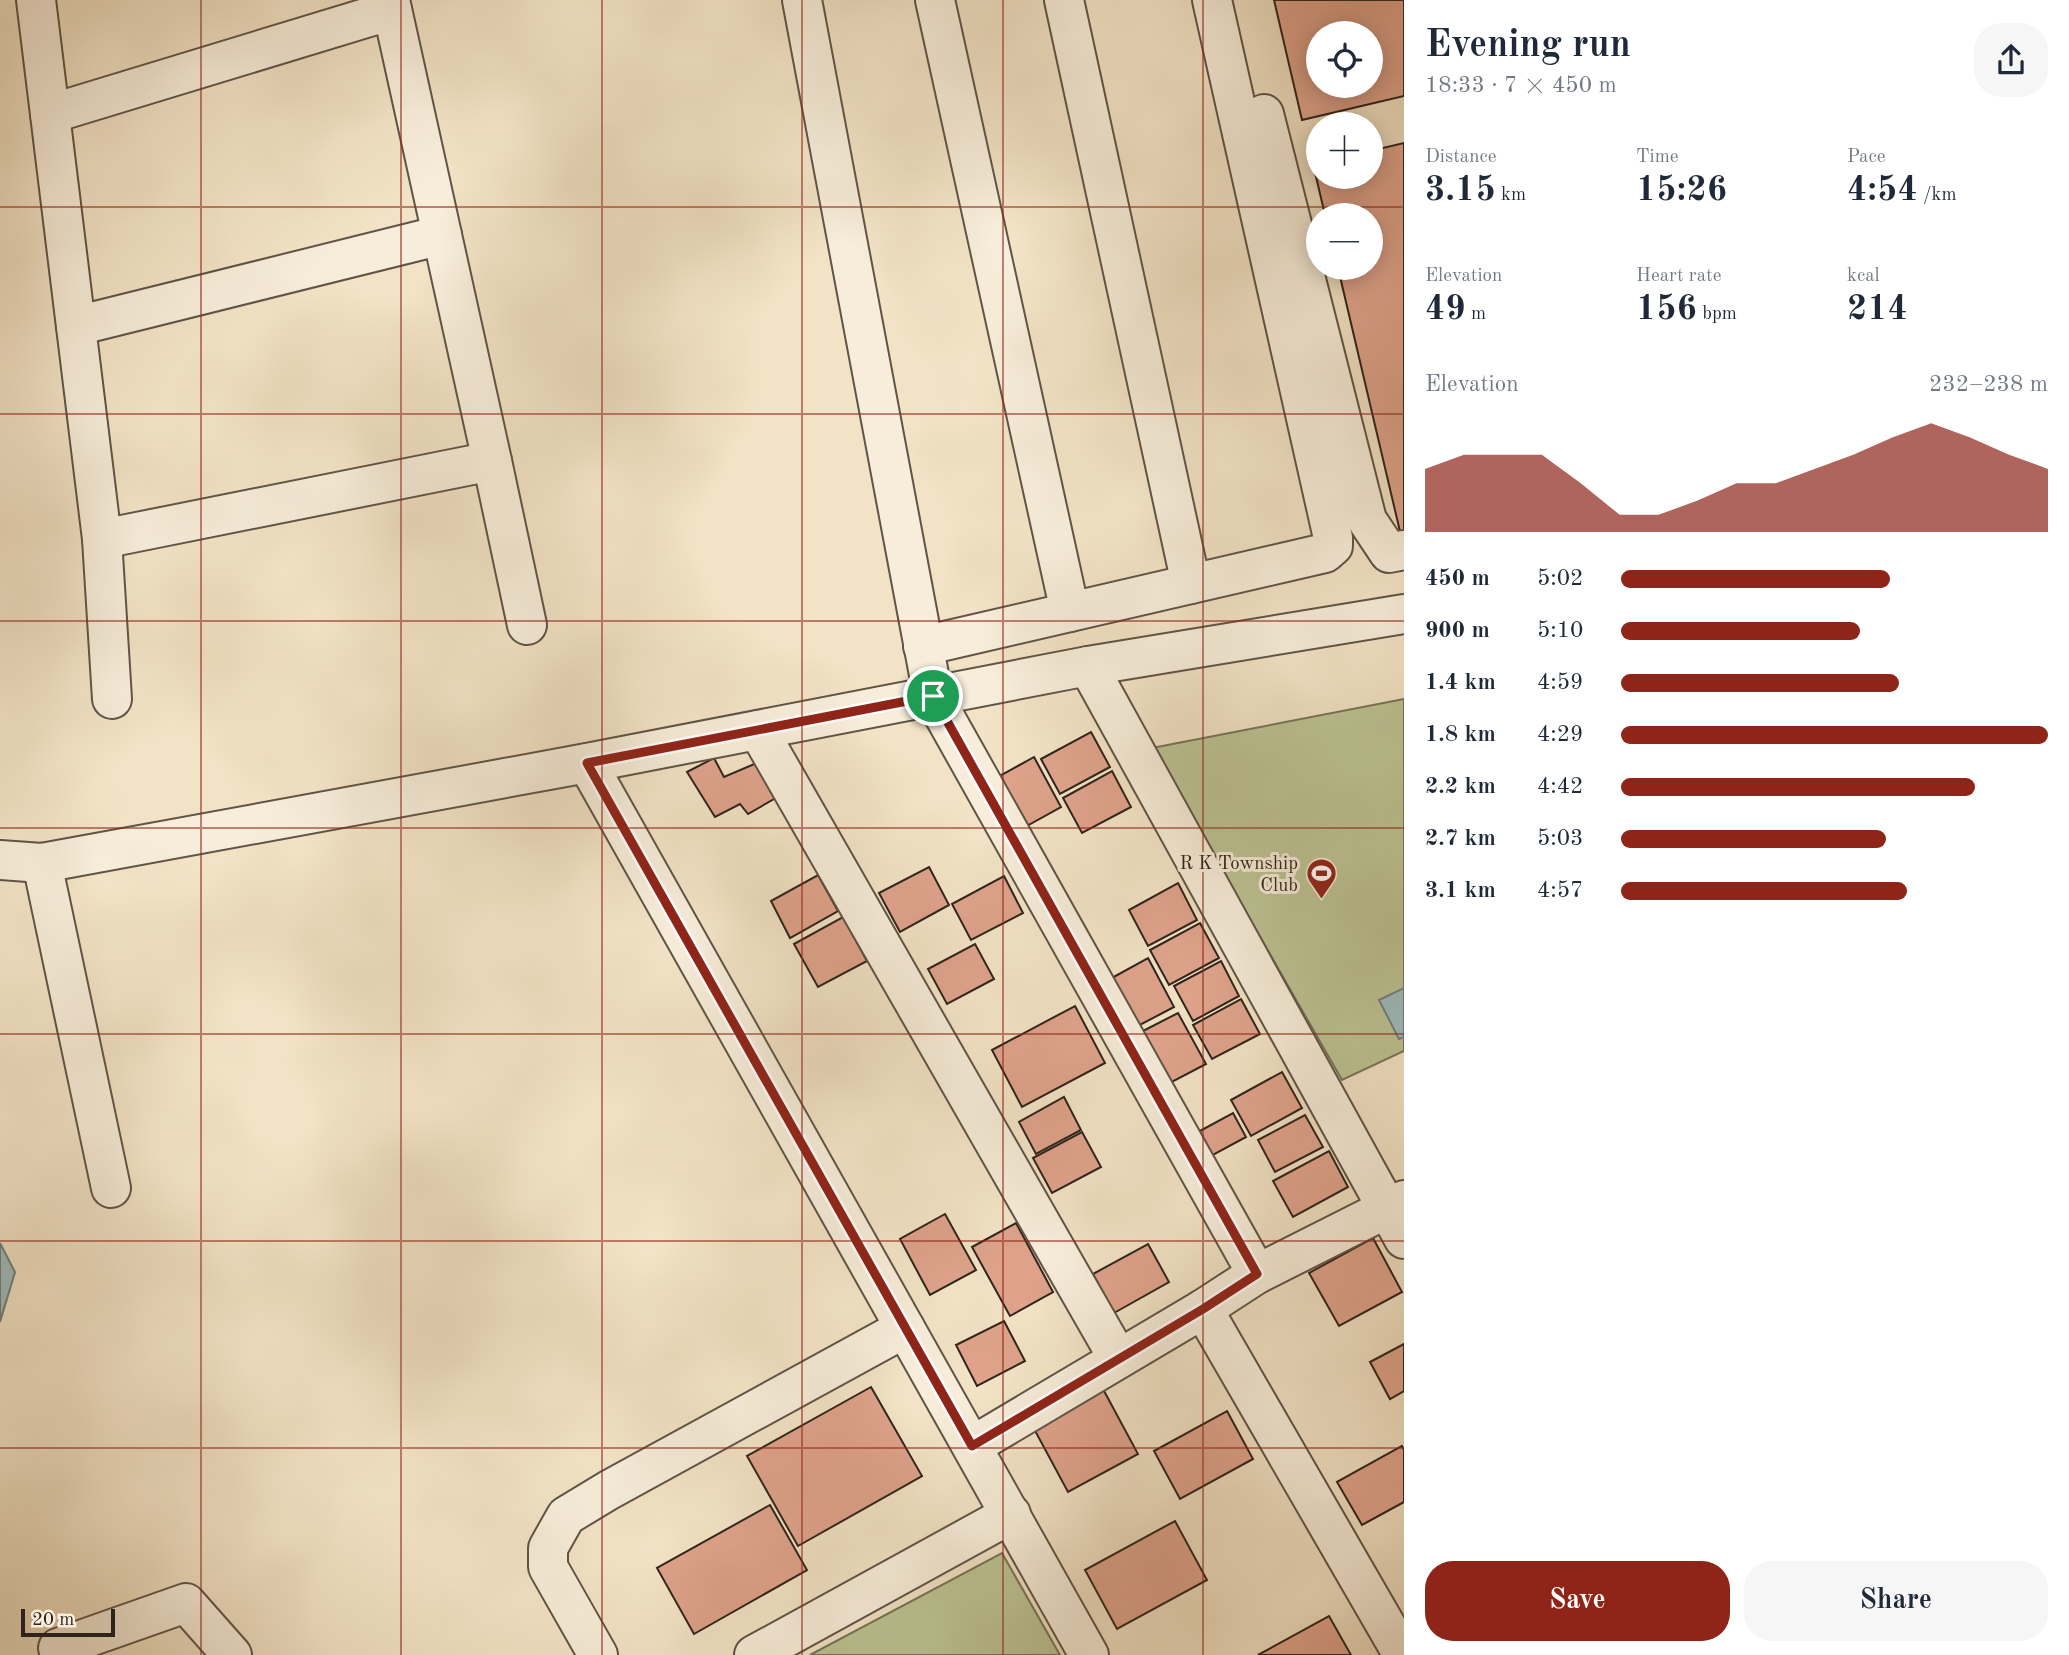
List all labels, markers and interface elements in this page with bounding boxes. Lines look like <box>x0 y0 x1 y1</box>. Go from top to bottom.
map controls <box>1306 21 1383 280</box>
button: locate <box>1306 21 1383 98</box>
button: share <box>1974 23 2048 97</box>
text: Evening run <box>1425 27 1631 65</box>
text: 18:33 · 7 × 450 m <box>1425 74 1617 97</box>
button: + <box>1306 112 1383 189</box>
text: Distance <box>1425 148 1497 167</box>
text: Time <box>1636 148 1679 167</box>
text: Pace <box>1847 148 1886 167</box>
text: 3.15 <box>1425 173 1496 208</box>
text: 15:26 <box>1636 173 1727 208</box>
text: 4:54 <box>1847 173 1918 208</box>
text: km <box>1496 186 1526 205</box>
text: /km <box>1918 186 1957 205</box>
button: − <box>1306 203 1383 280</box>
text: Elevation <box>1425 267 1502 286</box>
text: Heart rate <box>1636 267 1721 286</box>
text: kcal <box>1847 267 1880 286</box>
text: 49 <box>1425 292 1466 327</box>
text: 156 <box>1636 292 1697 327</box>
text: 214 <box>1847 292 1908 327</box>
text: m <box>1466 305 1486 324</box>
text: bpm <box>1697 305 1737 324</box>
text: Elevation <box>1425 373 1519 396</box>
text: 232–238 m <box>1929 373 2048 396</box>
text: 450 m <box>1425 567 1490 590</box>
text: 5:02 <box>1537 567 1583 590</box>
text: 900 m <box>1425 619 1490 642</box>
text: 5:10 <box>1537 619 1583 642</box>
pin <box>903 666 963 726</box>
text: 1.4 km <box>1425 671 1496 694</box>
text: 4:59 <box>1537 671 1583 694</box>
icon: arrive <box>914 677 952 715</box>
text: 1.8 km <box>1425 723 1496 746</box>
text: 4:29 <box>1537 723 1583 746</box>
text: 2.2 km <box>1425 775 1496 798</box>
text: 4:42 <box>1537 775 1583 798</box>
text: 2.7 km <box>1425 827 1496 850</box>
text: 5:03 <box>1537 827 1583 850</box>
place label: R K Township Club <box>1179 855 1298 896</box>
sports icon: R K Township Club <box>1304 856 1338 900</box>
text: 3.1 km <box>1425 879 1496 902</box>
text: 4:57 <box>1537 879 1583 902</box>
button: Save <box>1425 1561 1730 1641</box>
button: Share <box>1744 1561 2048 1641</box>
scale bar <box>21 1606 116 1638</box>
text: 20 m <box>32 1611 74 1630</box>

